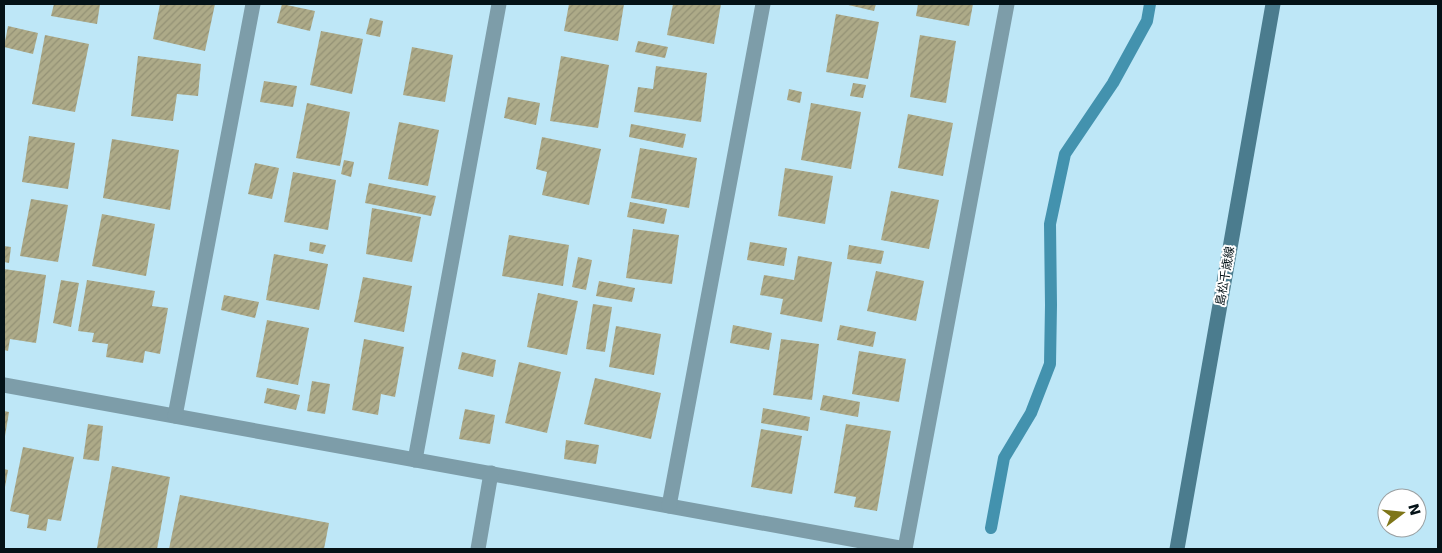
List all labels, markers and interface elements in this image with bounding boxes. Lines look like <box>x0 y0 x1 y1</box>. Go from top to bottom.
street label: 島松千歳線 <box>1213 245 1237 307</box>
north arrow <box>1377 488 1427 538</box>
text: N <box>1405 502 1424 517</box>

